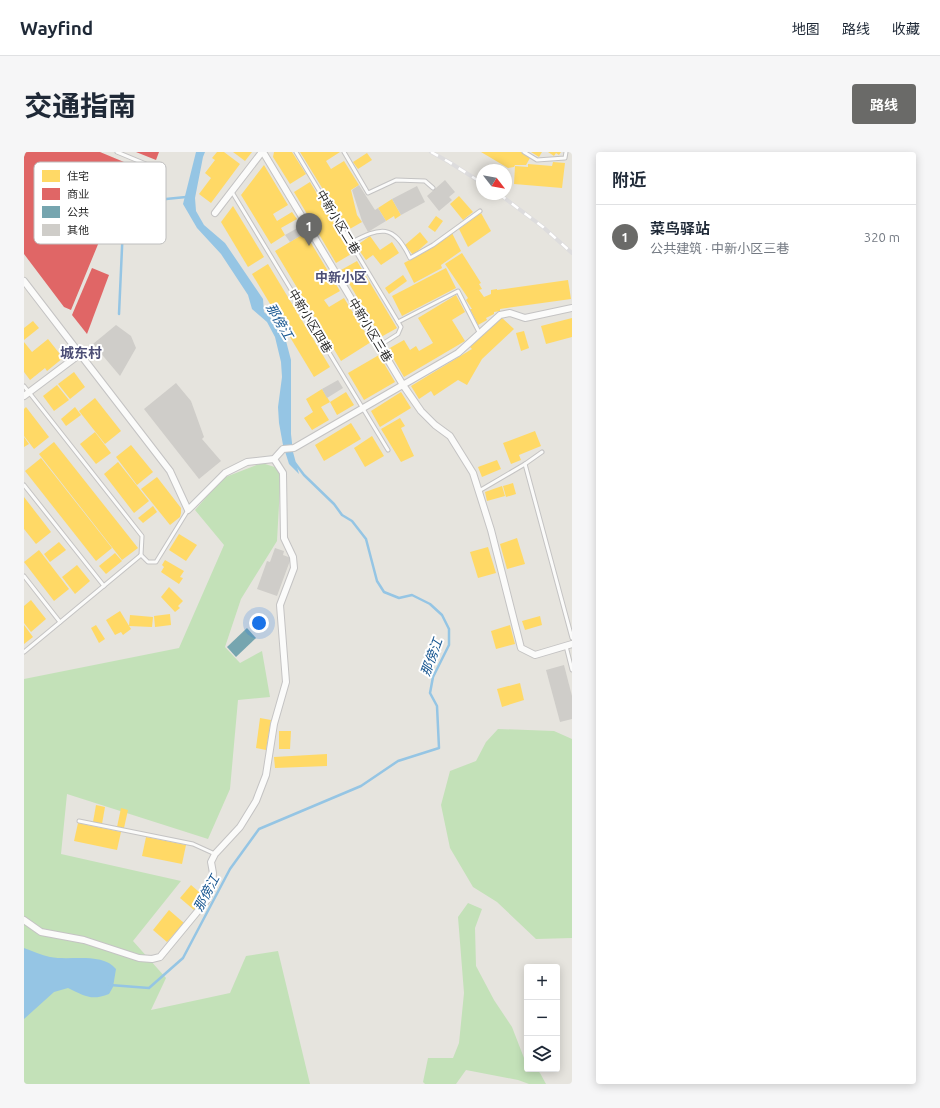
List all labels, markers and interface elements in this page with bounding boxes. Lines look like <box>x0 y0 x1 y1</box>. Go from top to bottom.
text: Wayfind <box>20 17 93 39</box>
text: 地图 <box>792 21 820 37</box>
text: 路线 <box>842 21 870 37</box>
text: 收藏 <box>892 21 920 37</box>
button: 路线 <box>852 84 916 124</box>
text: 交通指南 <box>24 90 136 121</box>
legend <box>34 162 166 244</box>
north arrow <box>476 164 512 200</box>
text: 住宅 <box>67 170 89 182</box>
text: 附近 <box>612 170 646 189</box>
text: 商业 <box>67 188 89 200</box>
street label: 中新小区二巷 <box>314 188 363 256</box>
text: 公共 <box>67 206 89 218</box>
pin: 1 <box>296 213 322 246</box>
text: 菜鸟驿站 <box>650 220 710 237</box>
text: 其他 <box>67 224 89 236</box>
text: 1 <box>621 230 629 244</box>
text: 320 m <box>864 230 900 244</box>
text: 公共建筑 · 中新小区三巷 <box>650 241 789 255</box>
district label: 中新小区 <box>315 270 367 284</box>
street label: 中新小区四巷 <box>286 287 335 355</box>
street label: 中新小区三巷 <box>346 296 395 364</box>
water label: 那傍江 <box>264 301 297 343</box>
district label: 城东村 <box>60 345 102 361</box>
your location <box>249 613 269 633</box>
water label: 那傍江 <box>418 634 445 678</box>
water label: 那傍江 <box>191 871 222 914</box>
map controls <box>524 964 560 1072</box>
button: + <box>524 964 560 1000</box>
button: − <box>524 1000 560 1036</box>
button: layers <box>524 1036 560 1072</box>

